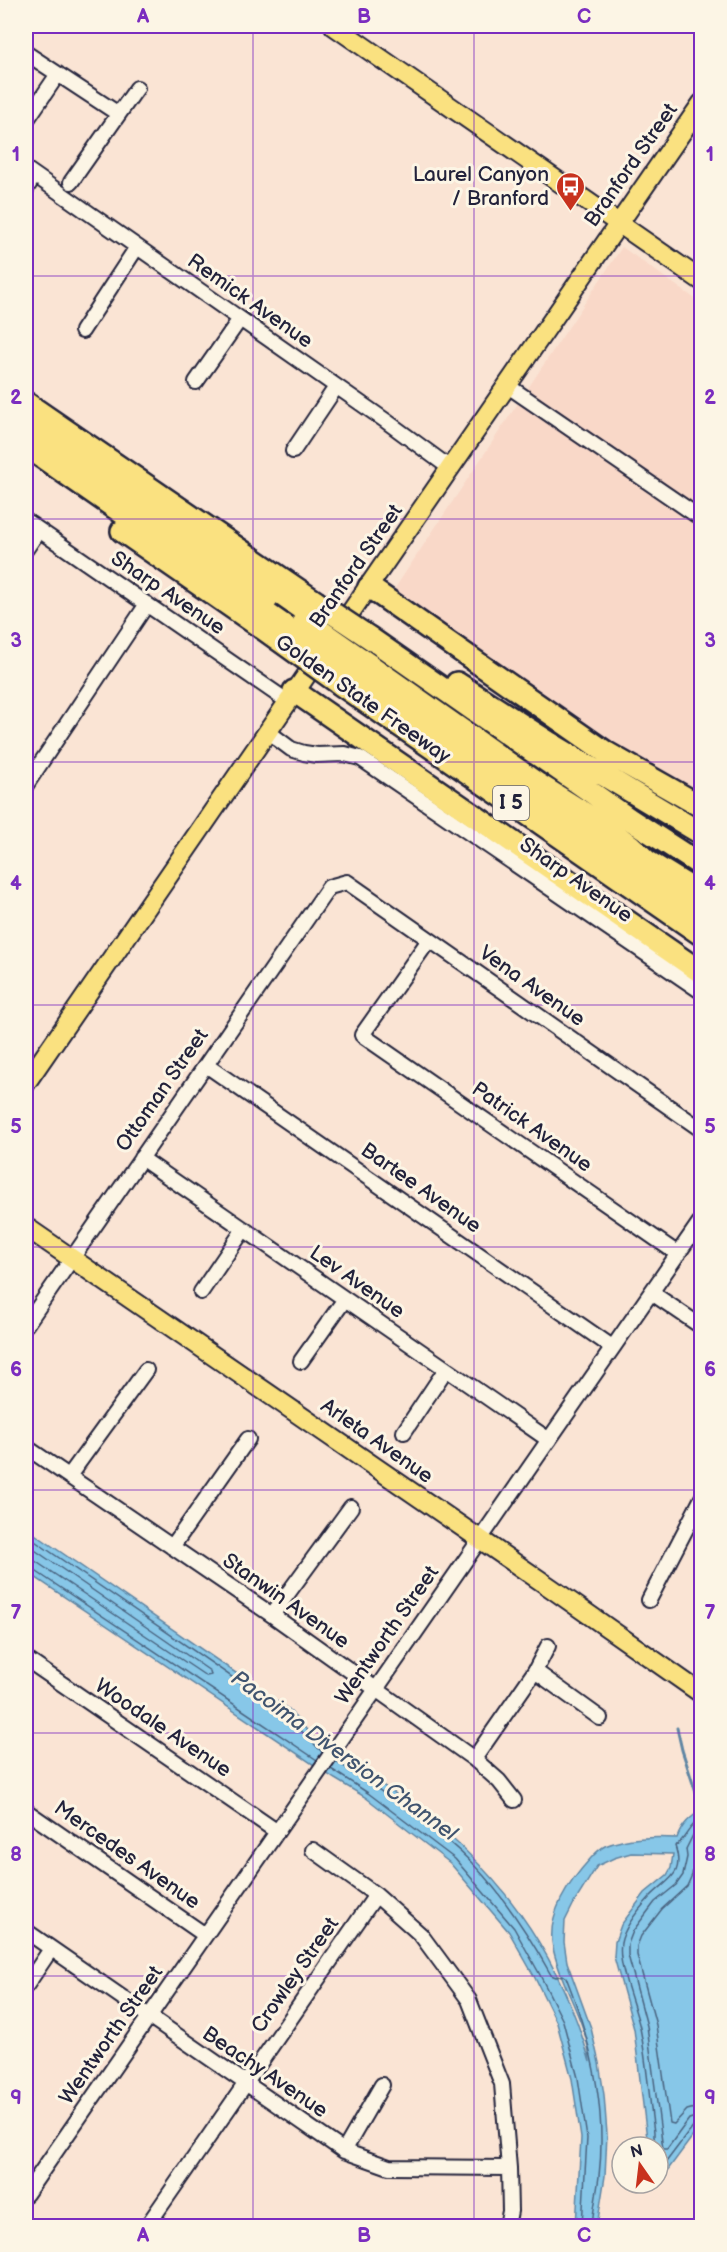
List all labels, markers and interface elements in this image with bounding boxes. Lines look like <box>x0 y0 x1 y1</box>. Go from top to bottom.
text: A <box>136 5 150 29</box>
text: B <box>357 5 371 29</box>
text: C <box>577 5 591 29</box>
street label: Branford Street <box>579 98 683 232</box>
text: 1 <box>12 143 20 167</box>
text: 1 <box>706 143 714 167</box>
place label: Laurel Canyon / Branford <box>413 162 549 211</box>
bus stop icon: Laurel Canyon / Branford <box>554 170 586 212</box>
street label: Remick Avenue <box>183 249 317 353</box>
text: 2 <box>10 386 22 410</box>
text: 2 <box>704 386 716 410</box>
street label: Branford Street <box>304 499 408 633</box>
street label: Sharp Avenue <box>106 546 230 640</box>
text: 3 <box>10 629 22 653</box>
street label: Golden State Freeway <box>271 629 456 769</box>
text: 3 <box>704 629 716 653</box>
road number: I 5 <box>493 786 529 820</box>
street label: Sharp Avenue <box>515 832 637 928</box>
text: 4 <box>10 872 22 896</box>
text: 4 <box>704 872 716 896</box>
street label: Vena Avenue <box>474 940 590 1032</box>
street label: Ottoman Street <box>110 1023 214 1156</box>
street label: Patrick Avenue <box>467 1076 597 1178</box>
text: 5 <box>10 1115 22 1139</box>
text: 5 <box>704 1115 716 1139</box>
street label: Bartee Avenue <box>356 1137 486 1239</box>
street label: Lev Avenue <box>305 1240 409 1324</box>
text: 6 <box>10 1358 22 1382</box>
text: 6 <box>704 1358 716 1382</box>
street label: Arleta Avenue <box>316 1393 438 1489</box>
street label: Stanwin Avenue <box>218 1548 354 1654</box>
street label: Wentworth Street <box>330 1560 444 1709</box>
text: 7 <box>10 1601 22 1625</box>
text: 7 <box>704 1601 716 1625</box>
water label: Pacoima Diversion Channel <box>226 1665 463 1848</box>
street label: Woodale Avenue <box>90 1673 236 1783</box>
street label: Mercedes Avenue <box>49 1795 205 1915</box>
text: 8 <box>10 1843 22 1867</box>
text: 8 <box>704 1843 716 1867</box>
street label: Crowley Street <box>246 1912 345 2038</box>
street label: Wentworth Street <box>54 1960 168 2109</box>
street label: Beachy Avenue <box>198 2021 332 2123</box>
text: 9 <box>10 2086 22 2110</box>
text: 9 <box>704 2086 716 2110</box>
north arrow <box>610 2135 670 2195</box>
text: N <box>629 2141 645 2163</box>
text: A <box>136 2224 150 2248</box>
text: B <box>357 2224 371 2248</box>
text: C <box>577 2224 591 2248</box>

